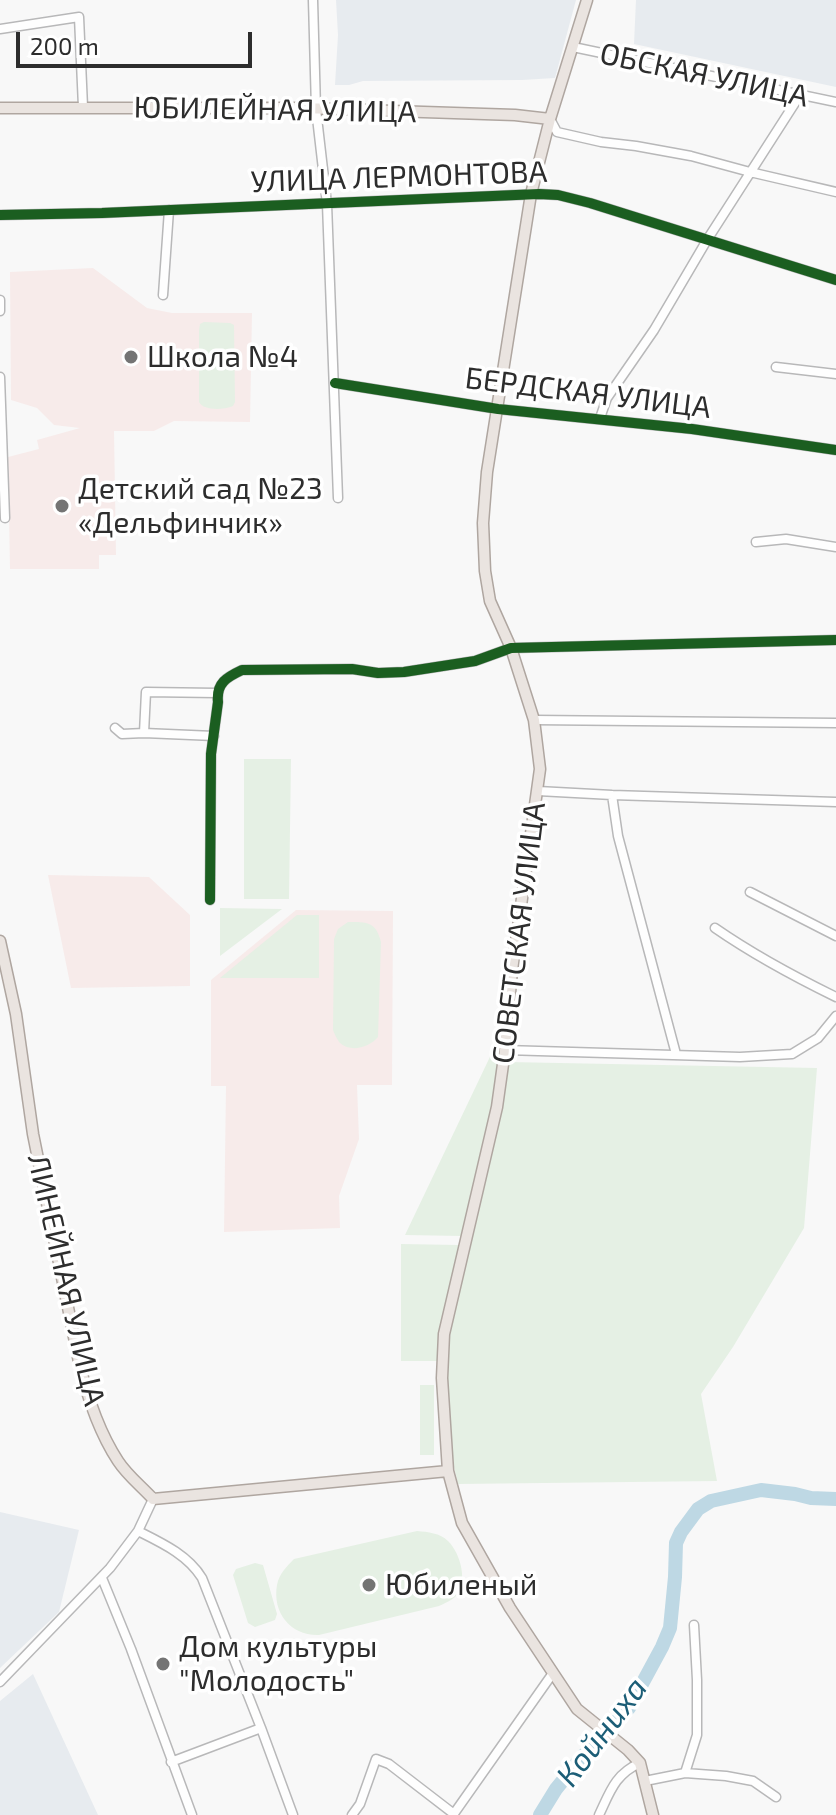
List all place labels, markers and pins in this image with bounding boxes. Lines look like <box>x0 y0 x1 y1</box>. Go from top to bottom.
place label: Школа №4 <box>147 339 298 375</box>
marker: Школа №4 <box>122 348 140 366</box>
place label: Детский сад №23 «Дельфинчик» <box>78 471 323 542</box>
marker: Детский сад №23 «Дельфинчик» <box>53 497 71 515</box>
place label: Юбиленый <box>385 1567 537 1603</box>
marker: Юбиленый <box>360 1576 378 1594</box>
place label: Дом культуры "Молодость" <box>179 1629 377 1700</box>
marker: Дом культуры "Молодость" <box>154 1655 172 1673</box>

